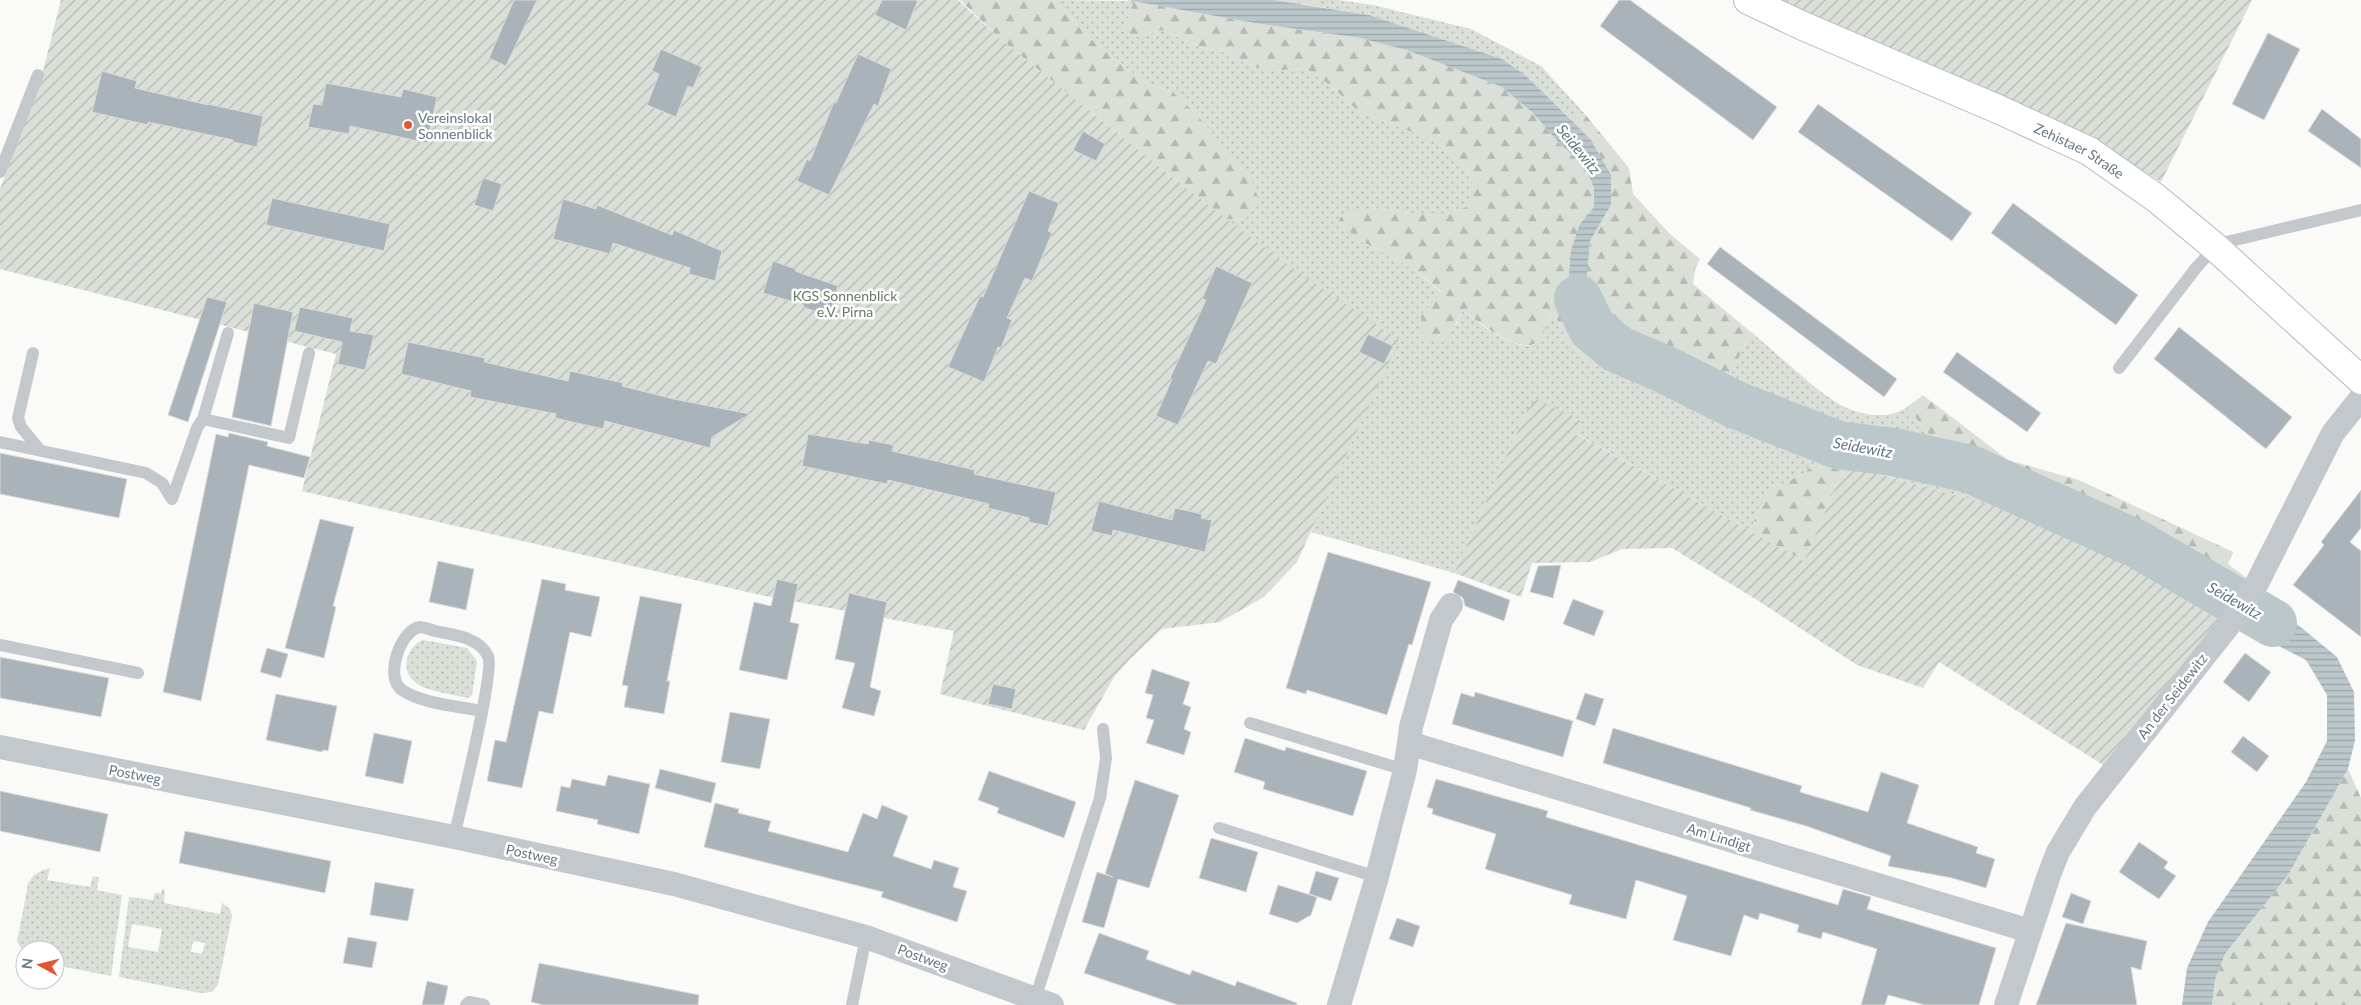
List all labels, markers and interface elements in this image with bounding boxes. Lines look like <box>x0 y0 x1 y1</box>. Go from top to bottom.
place label: Vereinslokal Sonnenblick <box>418 109 494 142</box>
marker: Vereinslokal Sonnenblick <box>402 119 414 131</box>
street label: Zehistaer Straße <box>2032 119 2128 182</box>
water label: Seidewitz <box>1553 120 1605 178</box>
park label: KGS Sonnenblick e.V. Pirna <box>793 287 898 320</box>
water label: Seidewitz <box>1832 433 1894 461</box>
water label: Seidewitz <box>2205 577 2266 623</box>
street label: An der Seidewitz <box>2133 650 2211 742</box>
street label: Postweg <box>108 761 162 787</box>
street label: Am Lindigt <box>1685 819 1753 855</box>
street label: Postweg <box>504 840 560 868</box>
north arrow <box>15 940 65 990</box>
street label: Postweg <box>895 940 951 974</box>
text: N <box>18 957 36 970</box>

